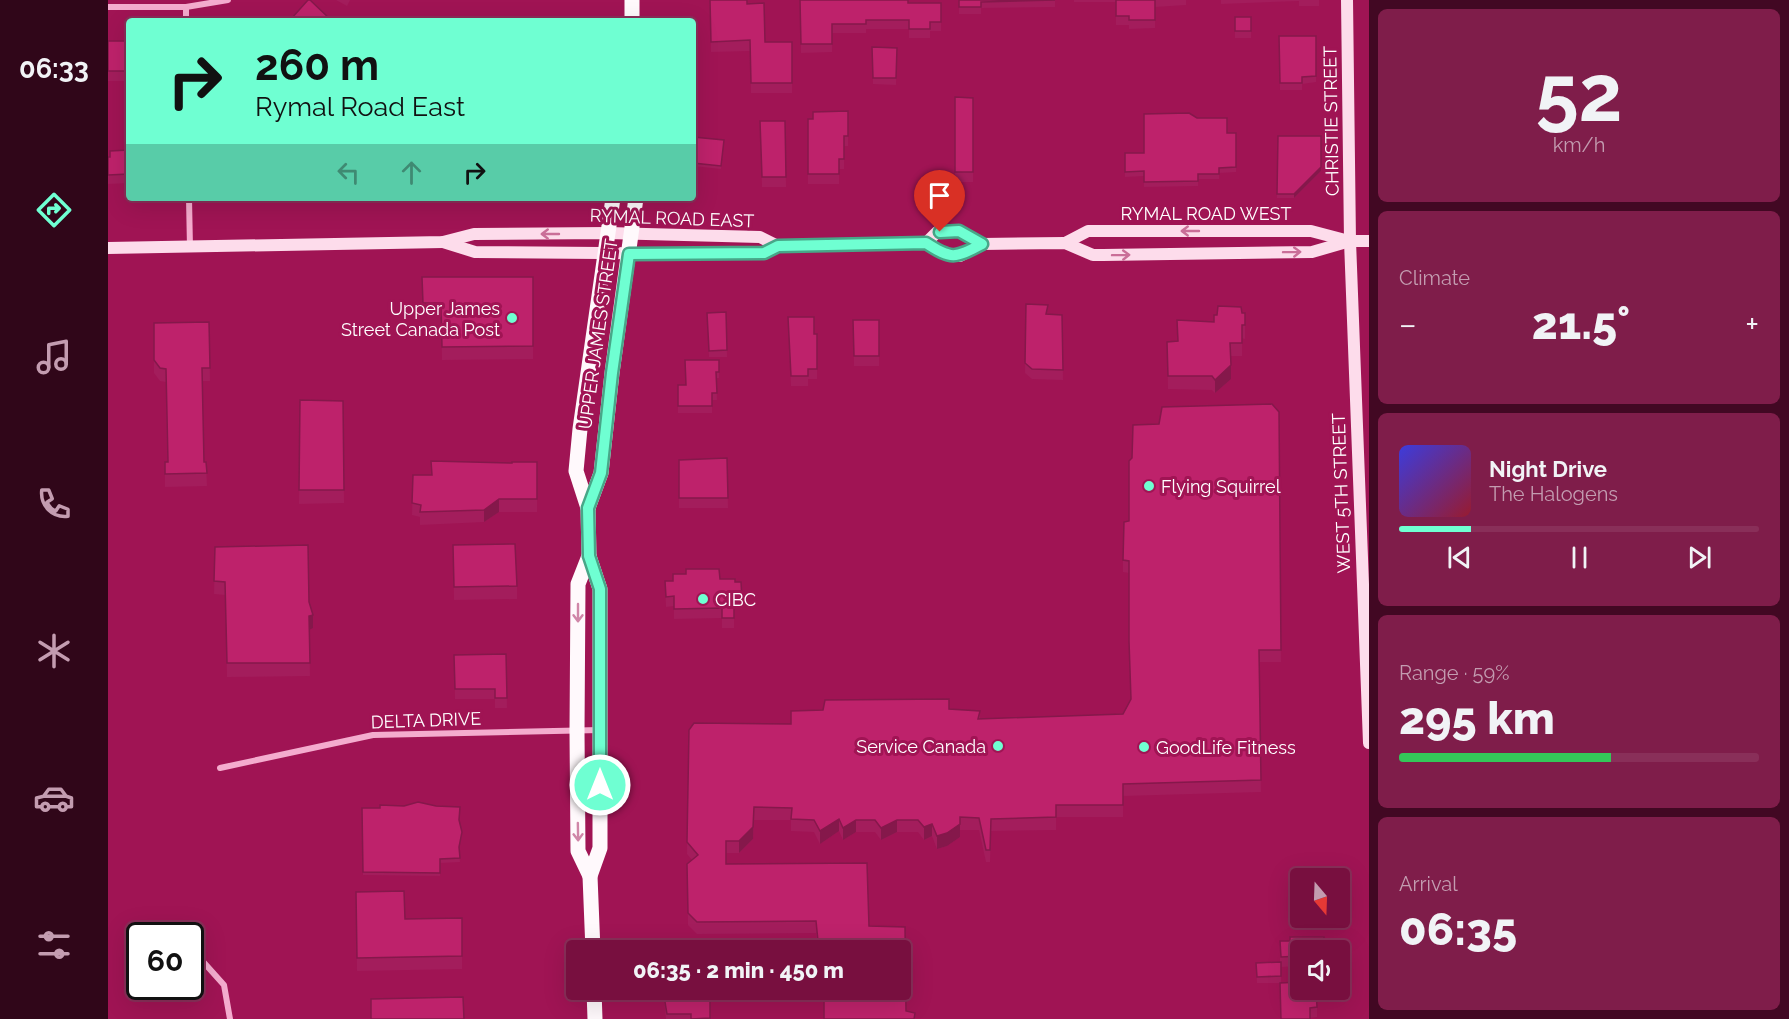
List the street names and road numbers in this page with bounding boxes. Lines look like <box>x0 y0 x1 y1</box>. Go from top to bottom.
street label: CHRISTIE STREET <box>1319 46 1343 196</box>
street label: RYMAL ROAD WEST <box>1121 203 1291 224</box>
street label: RYMAL ROAD EAST <box>589 205 755 231</box>
street label: UPPER JAMES STREET <box>574 237 622 431</box>
street label: WEST 5TH STREET <box>1328 413 1354 573</box>
street label: DELTA DRIVE <box>370 708 482 732</box>

